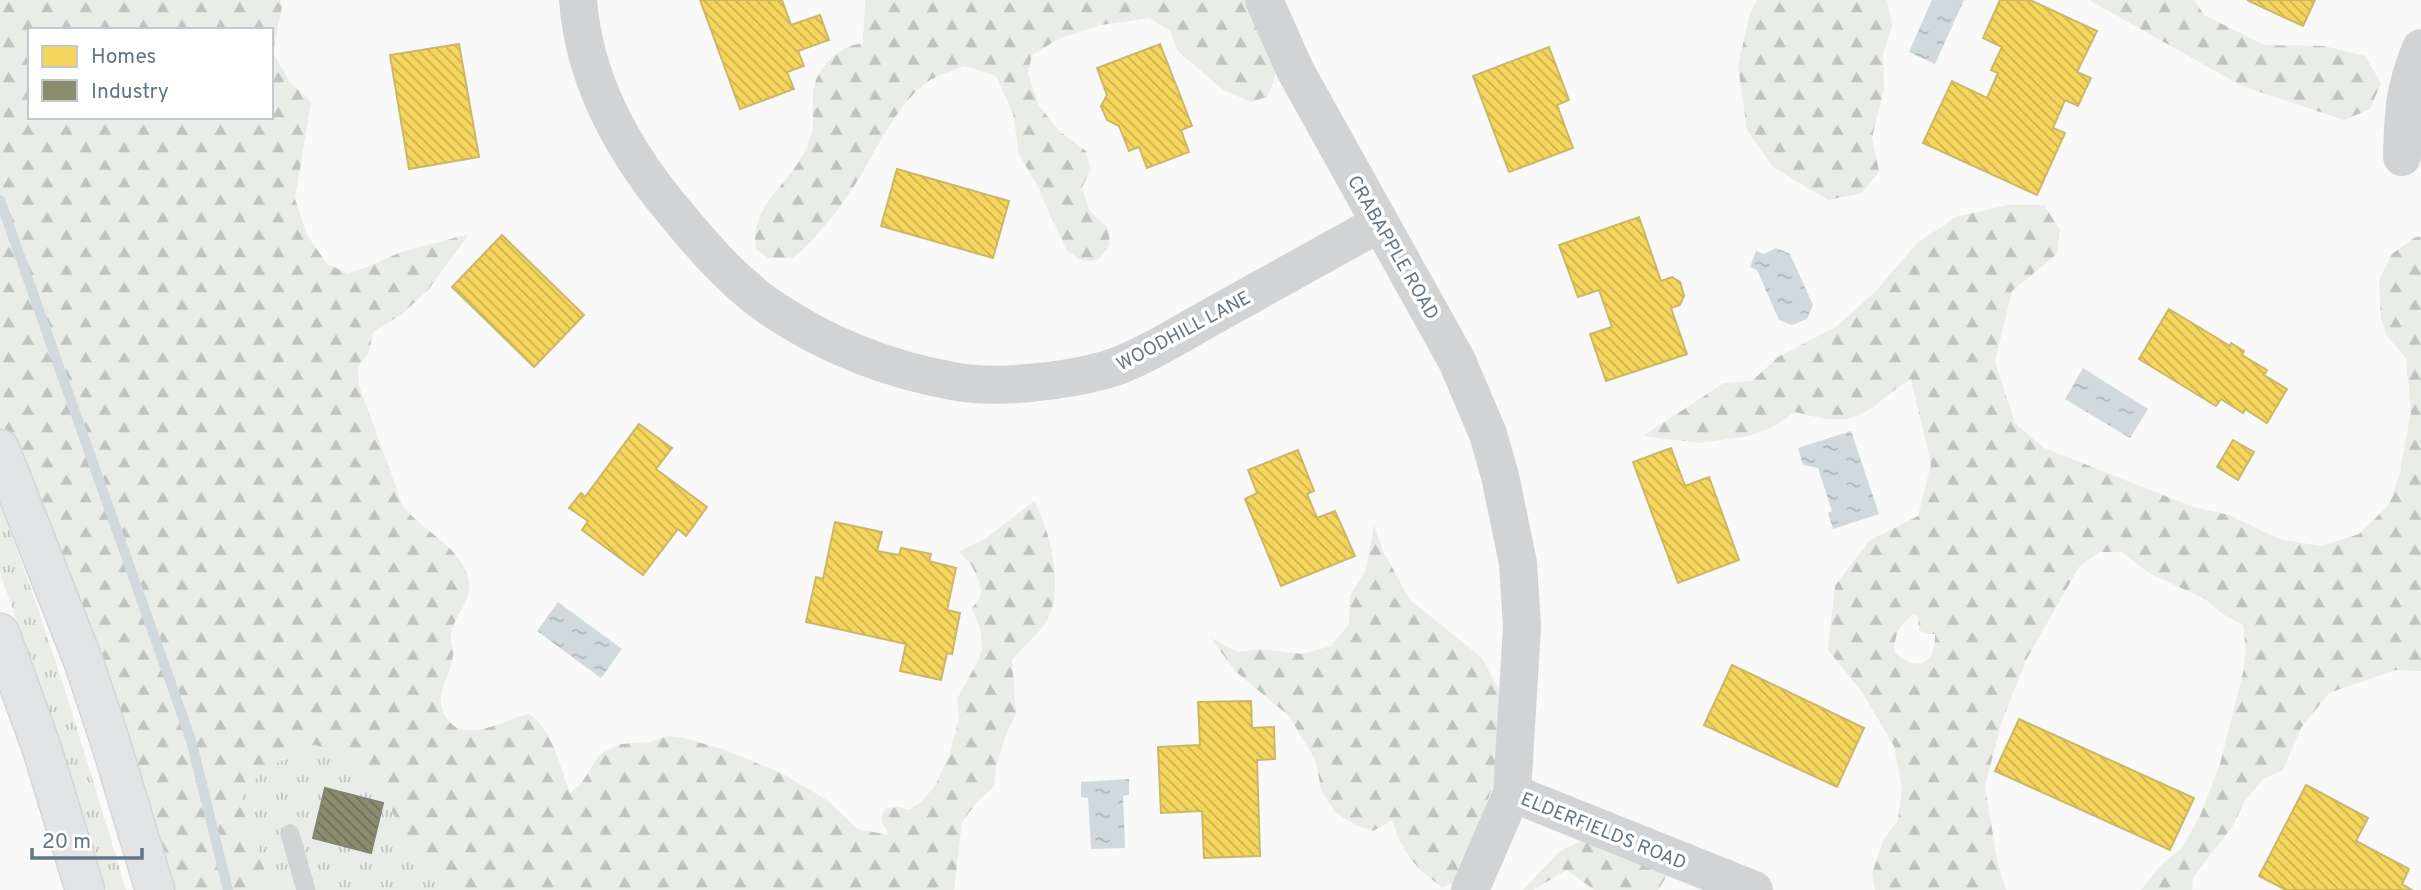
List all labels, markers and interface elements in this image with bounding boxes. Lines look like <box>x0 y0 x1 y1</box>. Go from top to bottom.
legend <box>28 28 273 119</box>
text: Homes <box>91 44 156 71</box>
text: Industry <box>91 79 169 106</box>
street label: CRABAPPLE ROAD <box>1341 172 1443 324</box>
street label: WOODHILL LANE <box>1113 286 1255 377</box>
street label: ELDERFIELDS ROAD <box>1517 788 1690 876</box>
scale bar <box>32 816 142 860</box>
text: 20 m <box>42 829 91 856</box>

